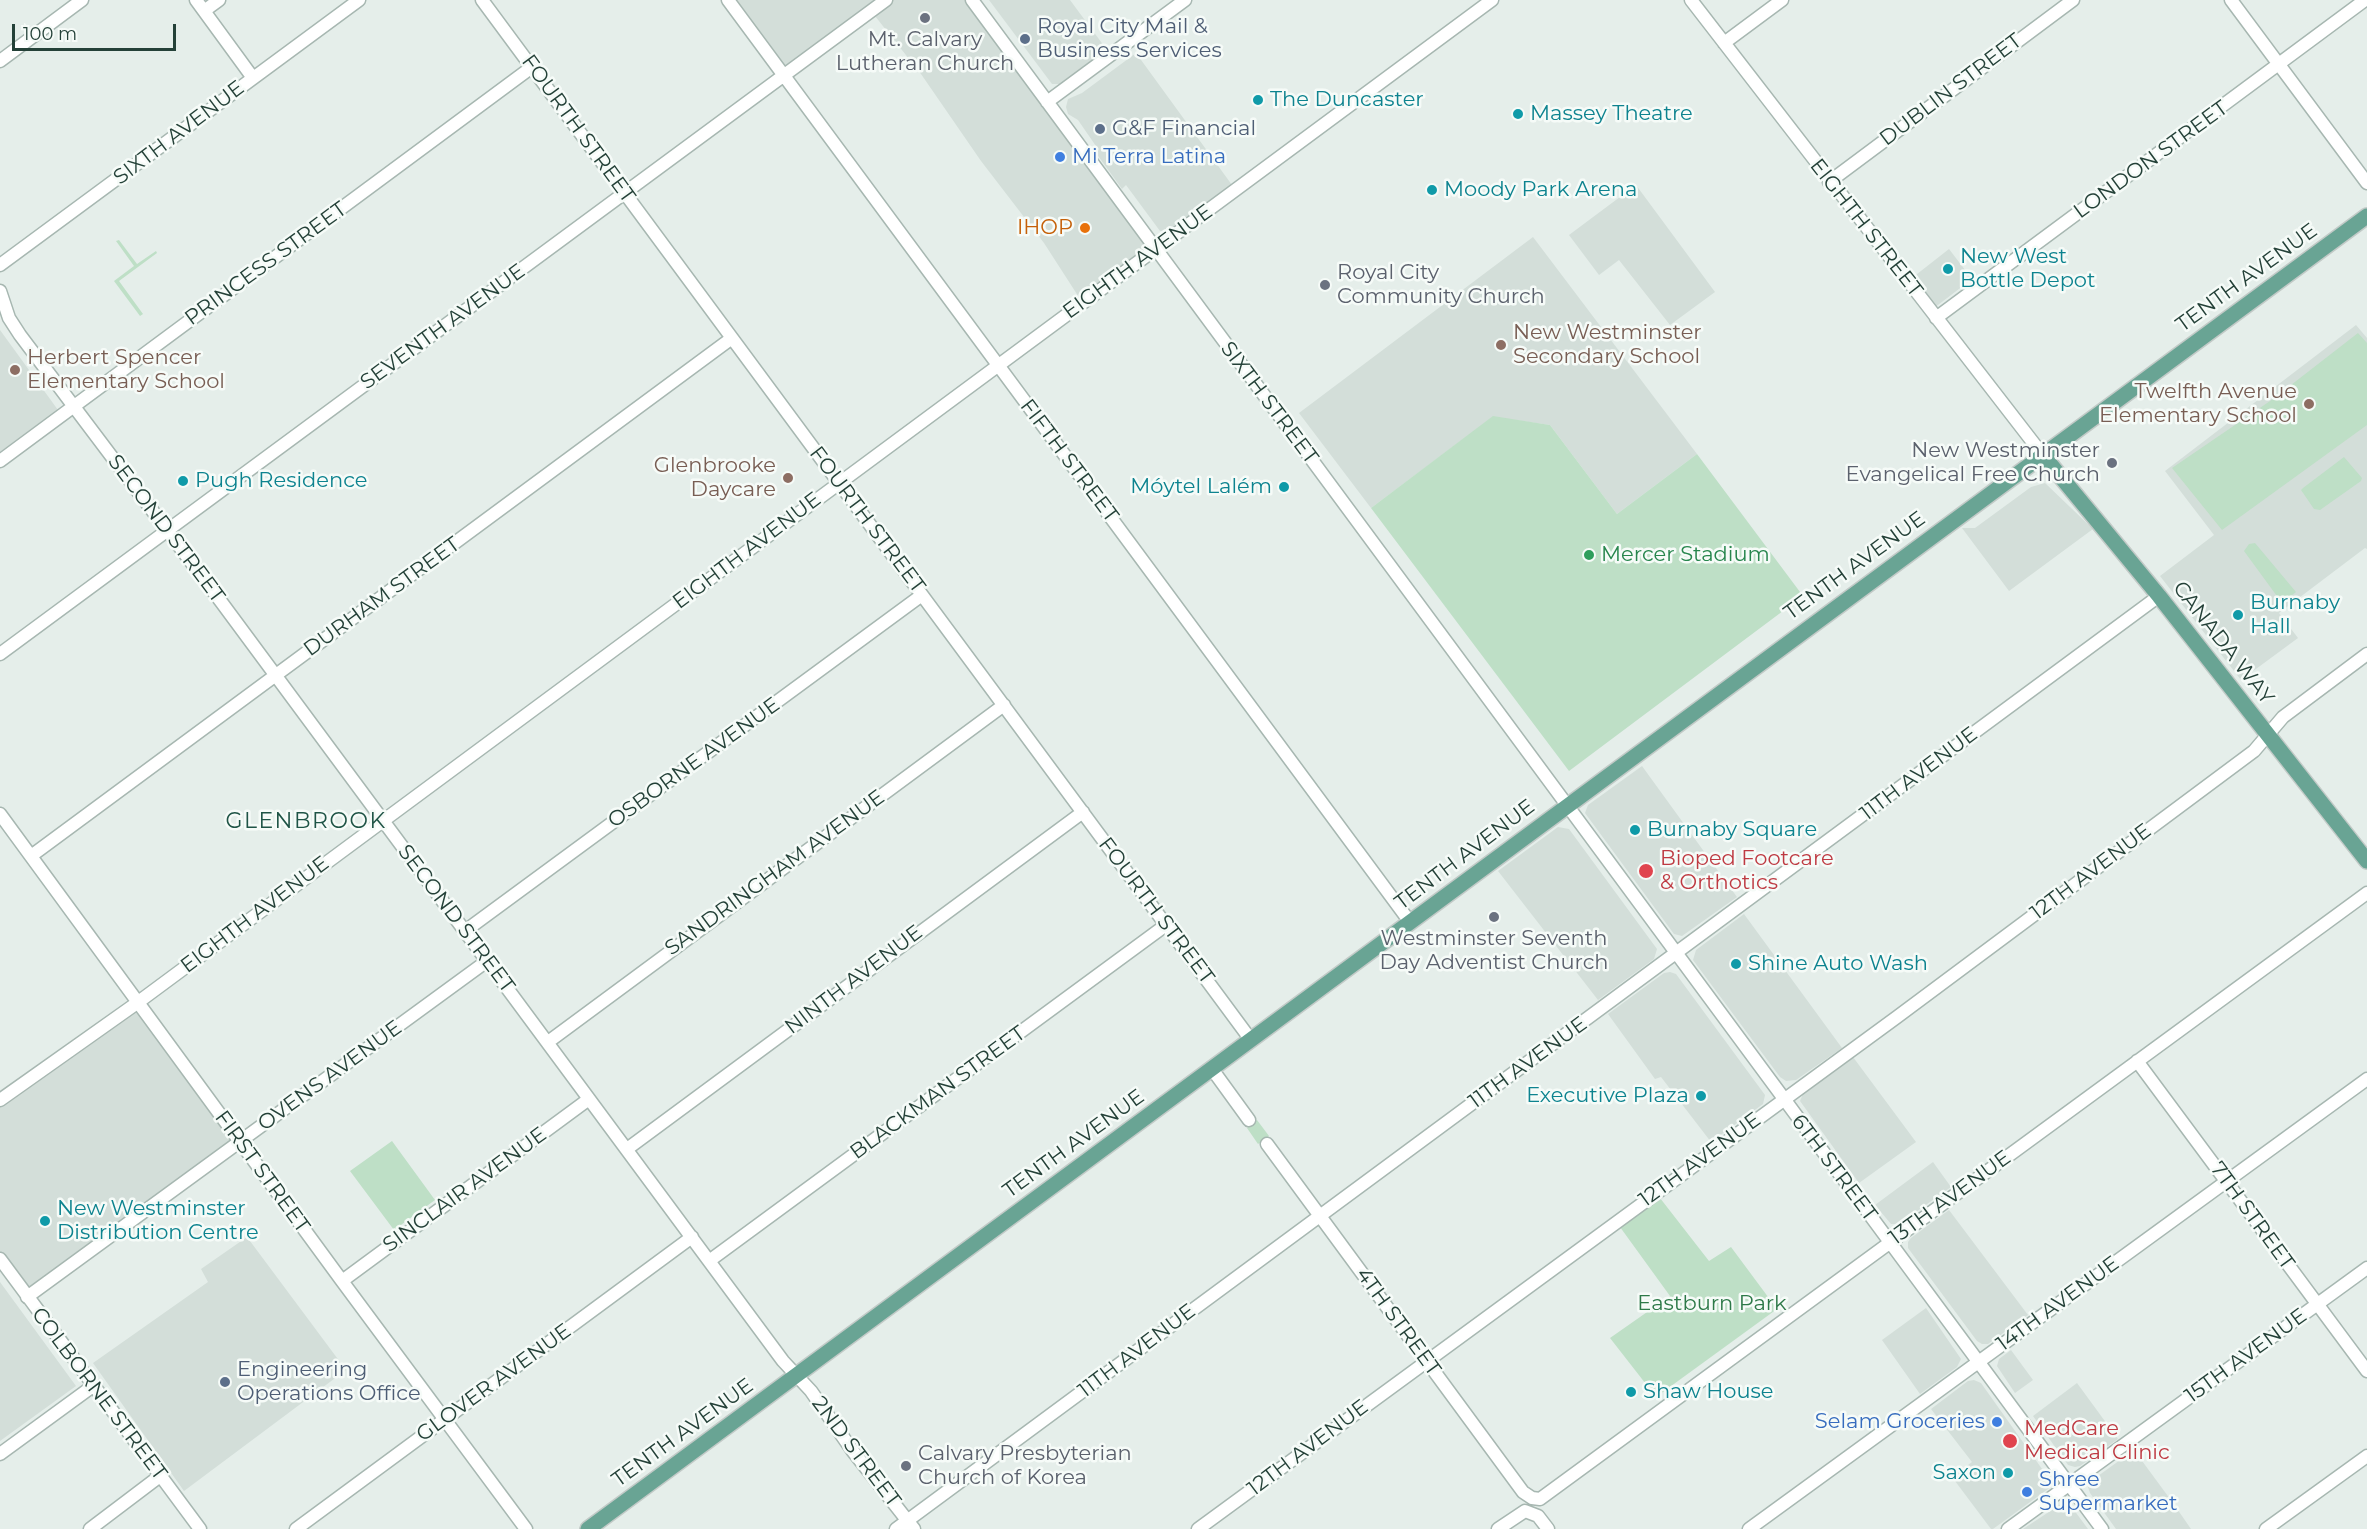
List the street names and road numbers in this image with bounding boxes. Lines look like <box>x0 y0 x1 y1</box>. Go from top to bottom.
street label: DUBLIN STREET <box>1875 28 2027 152</box>
street label: FOURTH STREET <box>516 50 640 208</box>
street label: SIXTH AVENUE <box>109 76 249 190</box>
street label: LONDON STREET <box>2069 96 2233 224</box>
street label: EIGHTH STREET <box>1804 154 1928 302</box>
street label: PRINCESS STREET <box>180 197 352 331</box>
street label: EIGHTH AVENUE <box>1058 199 1218 325</box>
street label: TENTH AVENUE <box>2172 218 2322 338</box>
street label: SEVENTH AVENUE <box>356 259 530 395</box>
street label: SIXTH STREET <box>1215 337 1323 469</box>
street label: FIFTH STREET <box>1014 394 1124 528</box>
street label: FOURTH STREET <box>804 442 930 598</box>
street label: SECOND STREET <box>102 450 230 608</box>
street label: EIGHTH AVENUE <box>668 487 826 615</box>
street label: TENTH AVENUE <box>1780 506 1930 626</box>
street label: DURHAM STREET <box>299 532 465 662</box>
street label: CANADA WAY <box>2167 576 2279 710</box>
street label: OSBORNE AVENUE <box>603 692 785 834</box>
street label: 11TH AVENUE <box>1855 722 1983 826</box>
street label: SANDRINGHAM AVENUE <box>660 785 890 961</box>
street label: TENTH AVENUE <box>1390 794 1540 916</box>
street label: 12TH AVENUE <box>2026 818 2156 926</box>
street label: FOURTH STREET <box>1093 833 1219 989</box>
street label: SECOND STREET <box>392 840 520 998</box>
street label: EIGHTH AVENUE <box>176 851 334 979</box>
street label: NINTH AVENUE <box>780 920 928 1040</box>
street label: 11TH AVENUE <box>1464 1012 1592 1114</box>
street label: OVENS AVENUE <box>253 1015 407 1137</box>
street label: BLACKMAN STREET <box>845 1021 1031 1165</box>
street label: TENTH AVENUE <box>999 1084 1149 1204</box>
street label: FIRST STREET <box>209 1106 315 1238</box>
street label: 12TH AVENUE <box>1634 1107 1766 1213</box>
street label: 6TH STREET <box>1786 1110 1882 1226</box>
street label: SINCLAIR AVENUE <box>378 1122 552 1258</box>
street label: 13TH AVENUE <box>1884 1145 2016 1251</box>
street label: 7TH STREET <box>2204 1157 2300 1275</box>
street label: 14TH AVENUE <box>1992 1251 2124 1357</box>
street label: 4TH STREET <box>1350 1263 1446 1381</box>
street label: 11TH AVENUE <box>1073 1299 1201 1403</box>
street label: COLBORNE STREET <box>26 1303 172 1485</box>
street label: 15TH AVENUE <box>2180 1303 2312 1409</box>
street label: GLOVER AVENUE <box>412 1318 576 1448</box>
street label: TENTH AVENUE <box>608 1373 758 1493</box>
street label: 2ND STREET <box>806 1392 906 1512</box>
street label: 12TH AVENUE <box>1243 1394 1373 1502</box>

